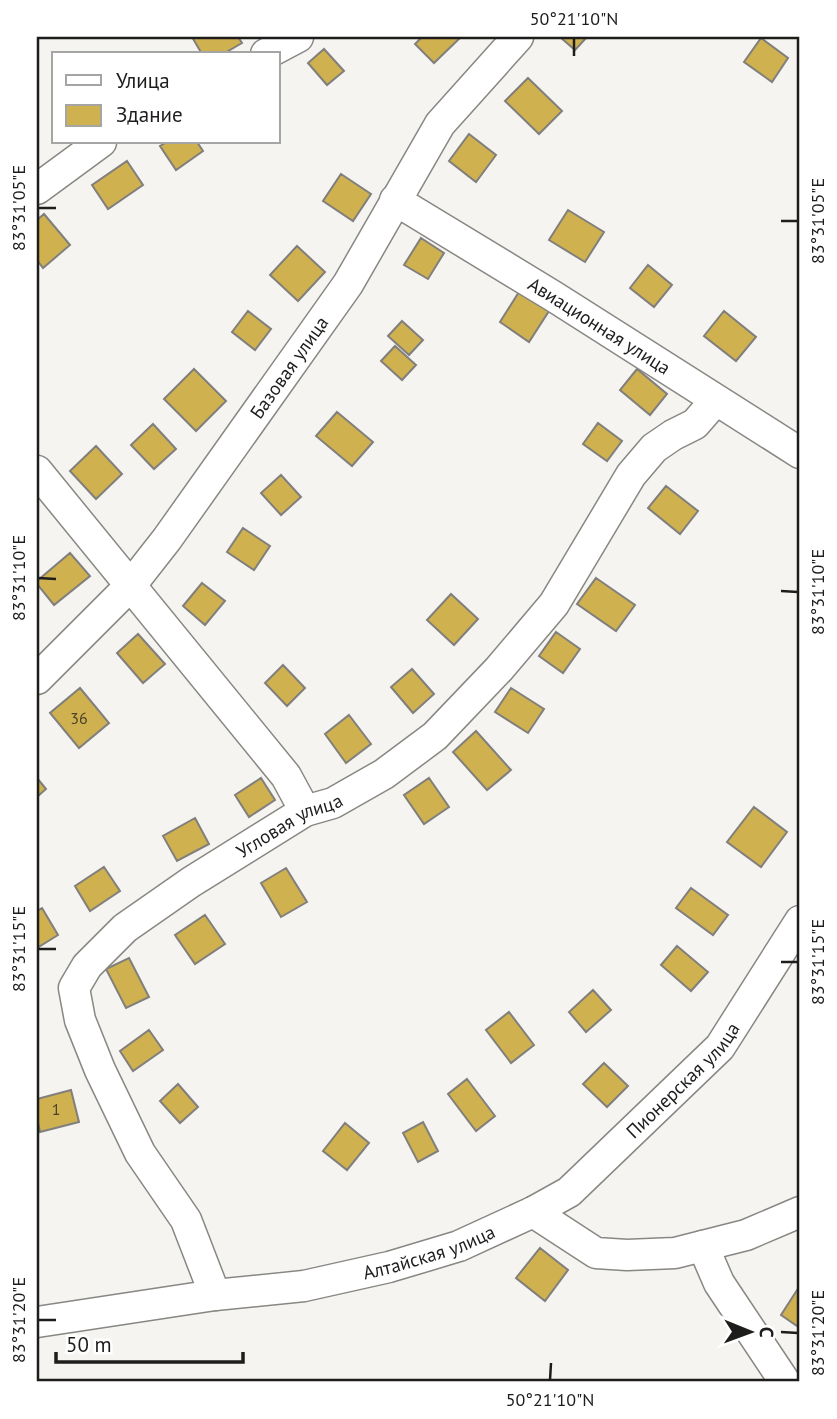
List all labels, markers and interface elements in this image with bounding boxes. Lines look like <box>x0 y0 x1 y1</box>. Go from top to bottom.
text: 50°21'10"N <box>530 7 618 30</box>
legend <box>52 52 280 144</box>
text: Улица <box>116 67 170 94</box>
text: Здание <box>116 101 183 128</box>
text: 83°31'05"E <box>7 165 30 251</box>
text: 83°31'05"E <box>806 178 829 264</box>
street label: Авиационная улица <box>524 272 675 380</box>
street label: Базовая улица <box>244 311 333 423</box>
text: 83°31'10"E <box>7 535 30 621</box>
text: 83°31'10"E <box>806 549 829 635</box>
house number: 36 <box>70 708 88 728</box>
street label: Угловая улица <box>232 788 347 863</box>
text: 83°31'15"E <box>7 906 30 992</box>
text: 83°31'15"E <box>806 919 829 1005</box>
street label: Пионерская улица <box>621 1018 745 1143</box>
house number: 1 <box>52 1099 60 1119</box>
street label: Алтайская улица <box>361 1219 499 1284</box>
text: 83°31'20"E <box>7 1277 30 1363</box>
text: 83°31'20"E <box>806 1290 829 1376</box>
north arrow <box>714 1296 784 1366</box>
scale bar <box>56 1321 243 1365</box>
text: С <box>755 1327 779 1338</box>
text: 50 m <box>66 1331 112 1358</box>
text: 50°21'10"N <box>506 1388 594 1411</box>

